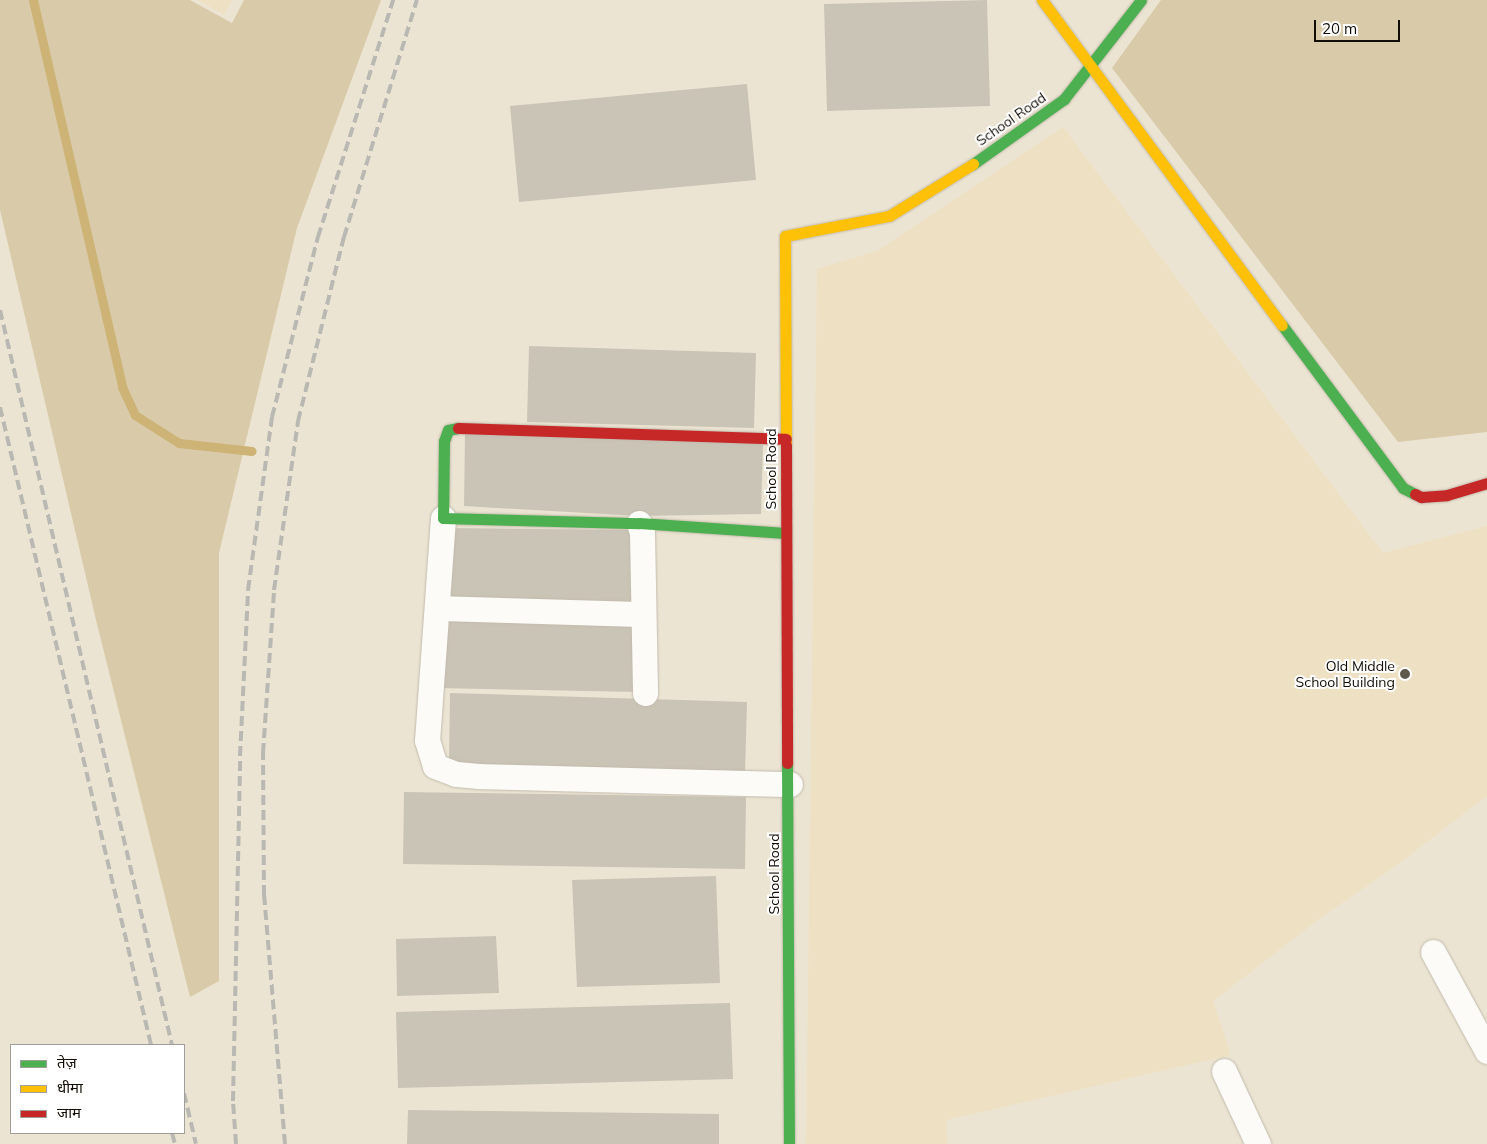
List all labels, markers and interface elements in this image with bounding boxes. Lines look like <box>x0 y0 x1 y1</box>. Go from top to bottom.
scale bar <box>1317 10 1403 42</box>
text: 20 m <box>1322 19 1357 38</box>
street label: School Road <box>973 89 1049 149</box>
street label: School Road <box>763 428 779 510</box>
place label: Old Middle School Building <box>1296 658 1395 690</box>
marker: Old Middle School Building <box>1399 668 1411 680</box>
street label: School Road <box>766 833 782 915</box>
legend <box>10 1044 185 1134</box>
text: तेज़ <box>57 1053 77 1072</box>
text: धीमा <box>57 1078 83 1097</box>
text: जाम <box>57 1103 81 1122</box>

